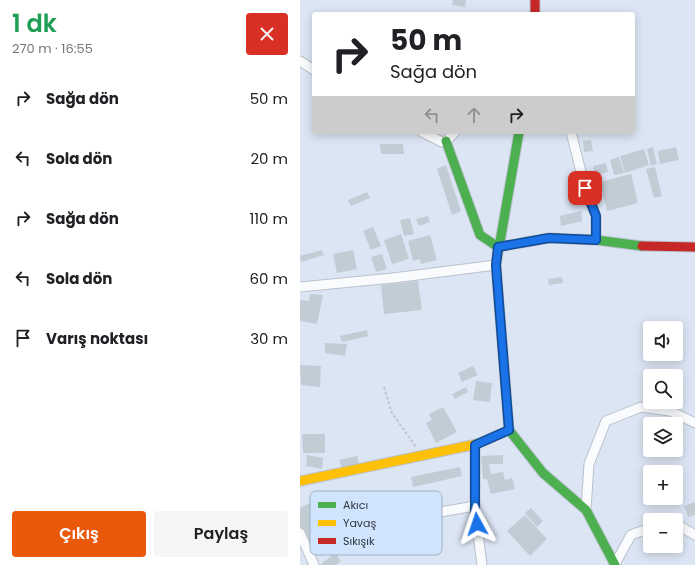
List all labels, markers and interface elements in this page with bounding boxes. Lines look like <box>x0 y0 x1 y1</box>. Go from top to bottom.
text: 1 dk <box>12 7 57 40</box>
button: close <box>246 13 288 55</box>
text: 50 m <box>390 21 462 60</box>
icon: right <box>324 28 376 80</box>
text: 270 m · 16:55 <box>12 39 93 58</box>
text: Sağa dön <box>390 59 477 84</box>
icon: right <box>12 87 34 109</box>
text: Sağa dön <box>46 88 119 109</box>
text: 50 m <box>250 88 288 109</box>
icon: left <box>421 104 443 126</box>
icon: ahead <box>463 104 485 126</box>
icon: right <box>505 104 527 126</box>
icon: left <box>12 147 34 169</box>
text: Sola dön <box>46 148 112 169</box>
text: 20 m <box>250 148 288 169</box>
pin <box>568 171 602 205</box>
icon: arrive <box>574 177 596 199</box>
icon: right <box>12 207 34 229</box>
text: Sağa dön <box>46 208 119 229</box>
text: 110 m <box>250 208 288 229</box>
icon: left <box>12 267 34 289</box>
text: Sola dön <box>46 268 112 289</box>
text: 60 m <box>250 268 288 289</box>
map controls <box>643 321 683 553</box>
button: sound <box>643 321 683 361</box>
icon: arrive <box>12 327 34 349</box>
text: Varış noktası <box>46 328 148 349</box>
text: 30 m <box>250 328 288 349</box>
button: search <box>643 369 683 409</box>
button: layers <box>643 417 683 457</box>
button: + <box>643 465 683 505</box>
legend <box>310 491 442 555</box>
text: Akıcı <box>343 497 368 513</box>
position arrow <box>456 503 498 545</box>
button: Çıkış <box>12 511 146 557</box>
button: Paylaş <box>154 511 288 557</box>
button: − <box>643 513 683 553</box>
text: Yavaş <box>343 515 376 531</box>
text: Sıkışık <box>343 533 375 549</box>

